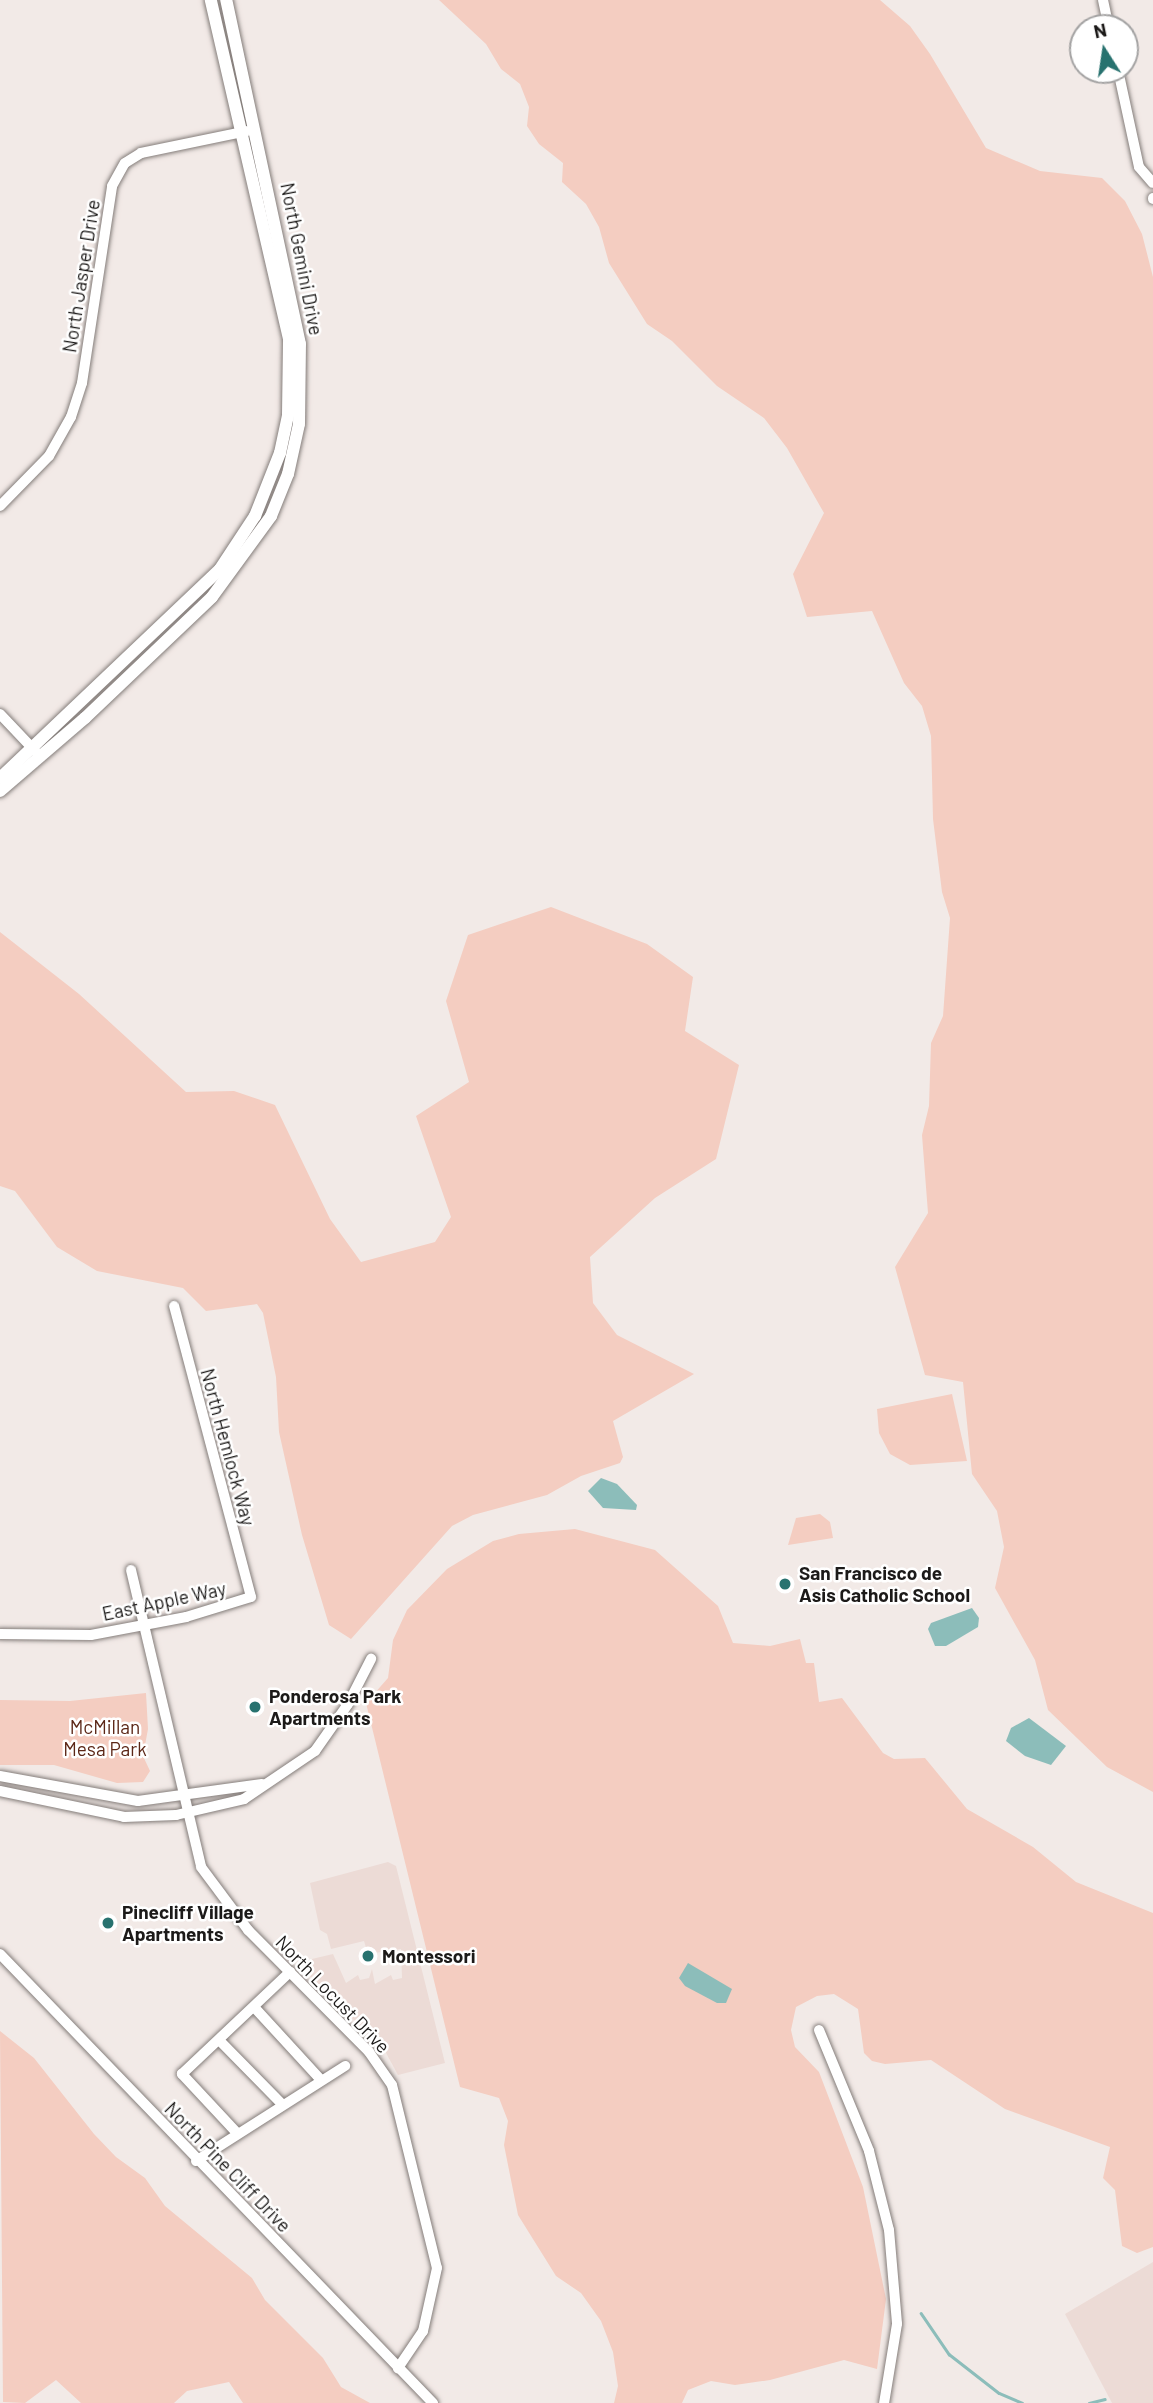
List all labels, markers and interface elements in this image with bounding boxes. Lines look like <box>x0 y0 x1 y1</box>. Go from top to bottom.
north arrow <box>1069 14 1139 84</box>
text: N <box>1091 17 1109 42</box>
street label: North Gemini Drive <box>276 181 328 337</box>
street label: North Jasper Drive <box>58 198 104 354</box>
street label: North Hemlock Way <box>196 1366 260 1528</box>
place label: San Francisco de Asis Catholic School <box>799 1562 970 1606</box>
marker: San Francisco de Asis Catholic School <box>777 1576 793 1592</box>
street label: East Apple Way <box>100 1577 228 1625</box>
place label: Ponderosa Park Apartments <box>269 1685 401 1729</box>
marker: Ponderosa Park Apartments <box>247 1699 263 1715</box>
park label: McMillan Mesa Park <box>63 1716 147 1760</box>
place label: Pinecliff Village Apartments <box>122 1901 254 1945</box>
marker: Pinecliff Village Apartments <box>100 1915 116 1931</box>
street label: North Locust Drive <box>271 1930 395 2058</box>
place label: Montessori <box>382 1945 476 1967</box>
marker: Montessori <box>360 1948 376 1964</box>
street label: North Pine Cliff Drive <box>160 2097 296 2237</box>

